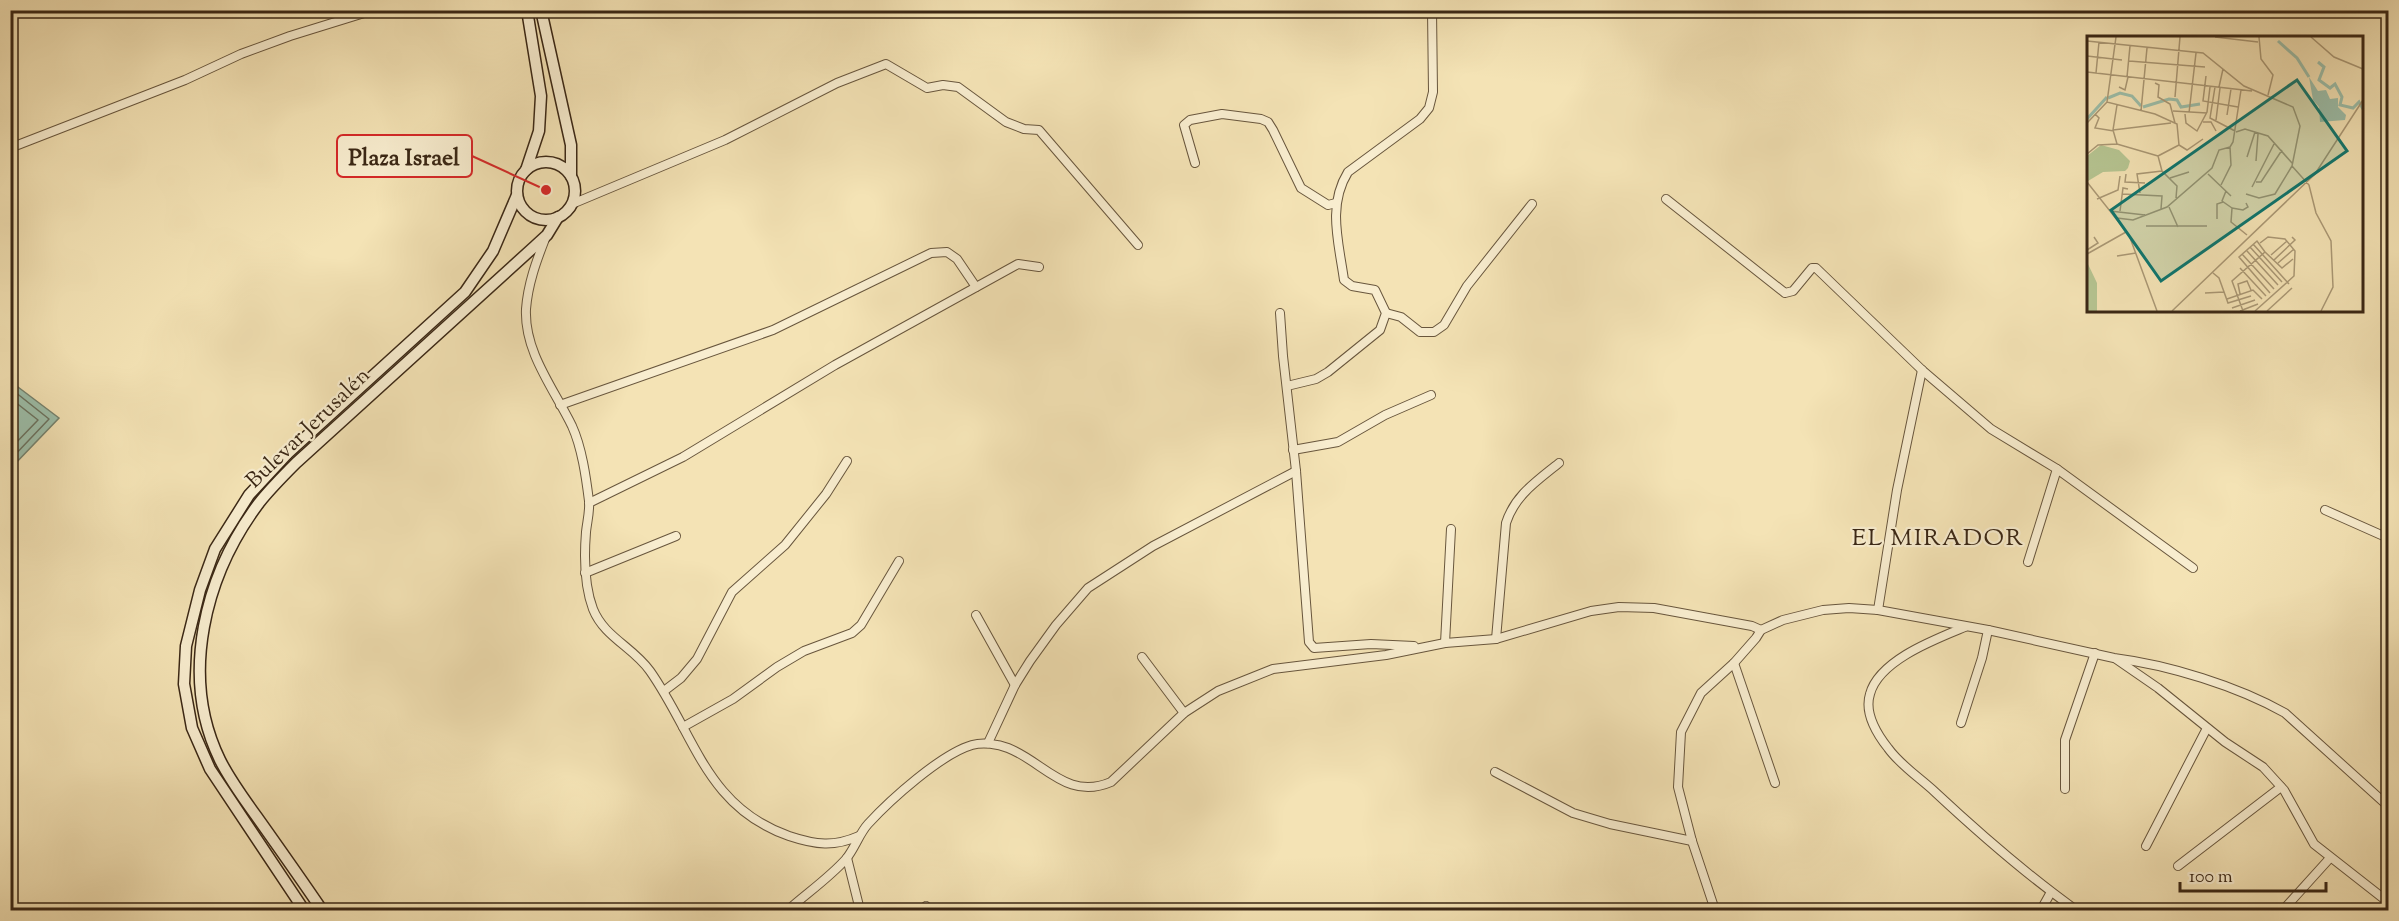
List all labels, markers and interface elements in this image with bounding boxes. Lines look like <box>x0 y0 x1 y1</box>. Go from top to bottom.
inset map <box>2087 36 2363 312</box>
callout: Plaza Israel <box>337 135 472 177</box>
text: Plaza Israel <box>348 142 460 176</box>
street label: Bulevar Jerusalén <box>240 361 378 497</box>
district label: EL MIRADOR <box>1852 522 2024 556</box>
scale bar <box>2180 855 2326 893</box>
text: 100 m <box>2189 865 2233 891</box>

